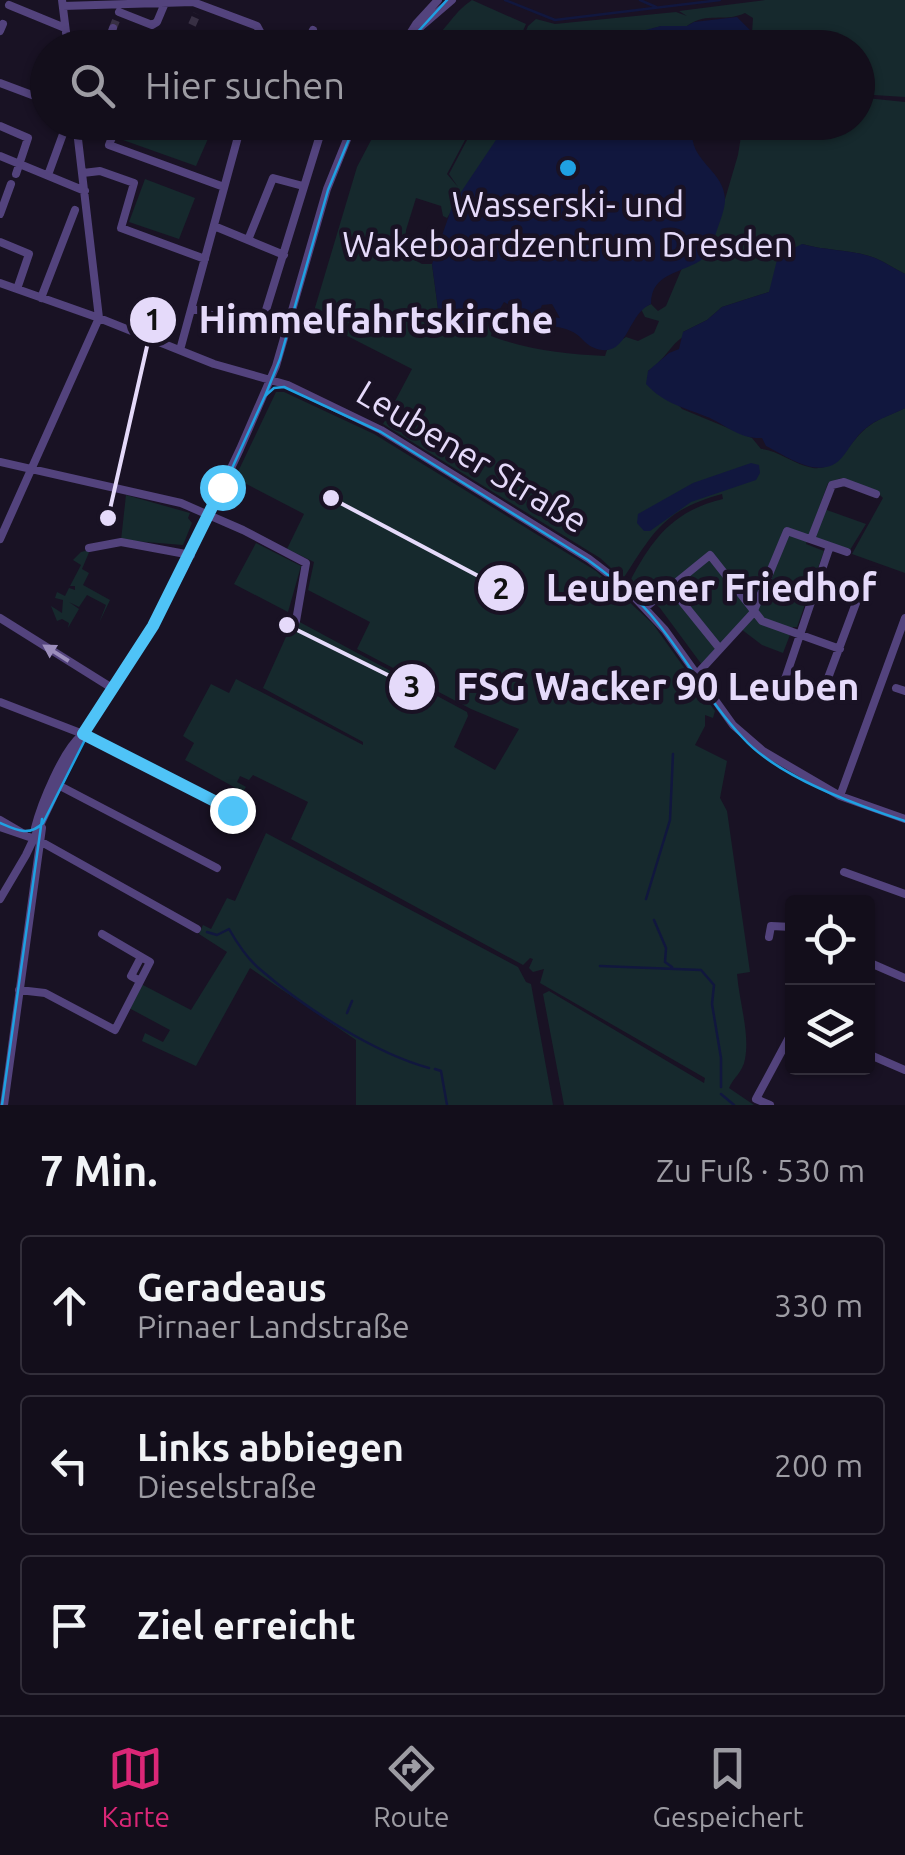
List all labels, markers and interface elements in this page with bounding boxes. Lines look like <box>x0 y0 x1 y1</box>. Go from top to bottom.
search box <box>30 30 875 140</box>
icon: search <box>65 58 120 113</box>
text: Hier suchen <box>145 64 345 106</box>
marker: Wasserski- und Wakeboardzentrum Dresden <box>557 157 579 179</box>
place label: Wasserski- und Wakeboardzentrum Dresden <box>342 184 794 264</box>
callout: Himmelfahrtskirche <box>128 286 574 354</box>
text: Himmelfahrtskirche <box>198 298 554 340</box>
text: 1 <box>145 302 161 336</box>
street label: Leubener Straße <box>350 372 595 541</box>
route start <box>200 465 246 511</box>
callout: Leubener Friedhof <box>476 554 896 622</box>
text: Leubener Friedhof <box>546 566 877 608</box>
text: 2 <box>493 571 509 605</box>
one-way arrow <box>42 645 70 662</box>
callout: FSG Wacker 90 Leuben <box>387 653 880 721</box>
text: FSG Wacker 90 Leuben <box>457 665 859 707</box>
text: 3 <box>404 669 420 703</box>
route end <box>210 788 256 834</box>
map controls <box>785 895 875 1075</box>
button: locate <box>785 895 875 985</box>
button: layers <box>785 985 875 1075</box>
text: 7 Min. <box>40 1147 158 1194</box>
text: Zu Fuß · 530 m <box>656 1152 865 1188</box>
text: Geradeaus <box>137 1266 327 1308</box>
icon: ahead <box>42 1278 97 1333</box>
text: 330 m <box>774 1287 863 1323</box>
text: Pirnaer Landstraße <box>137 1308 410 1344</box>
text: Links abbiegen <box>137 1426 404 1468</box>
icon: left <box>42 1438 97 1493</box>
text: 200 m <box>774 1447 863 1483</box>
text: Dieselstraße <box>137 1468 317 1504</box>
icon: arrive <box>42 1598 97 1653</box>
text: Ziel erreicht <box>137 1604 356 1646</box>
tab: Karte <box>102 1741 170 1832</box>
tab: Route <box>373 1741 449 1832</box>
tab: Gespeichert <box>653 1741 803 1832</box>

